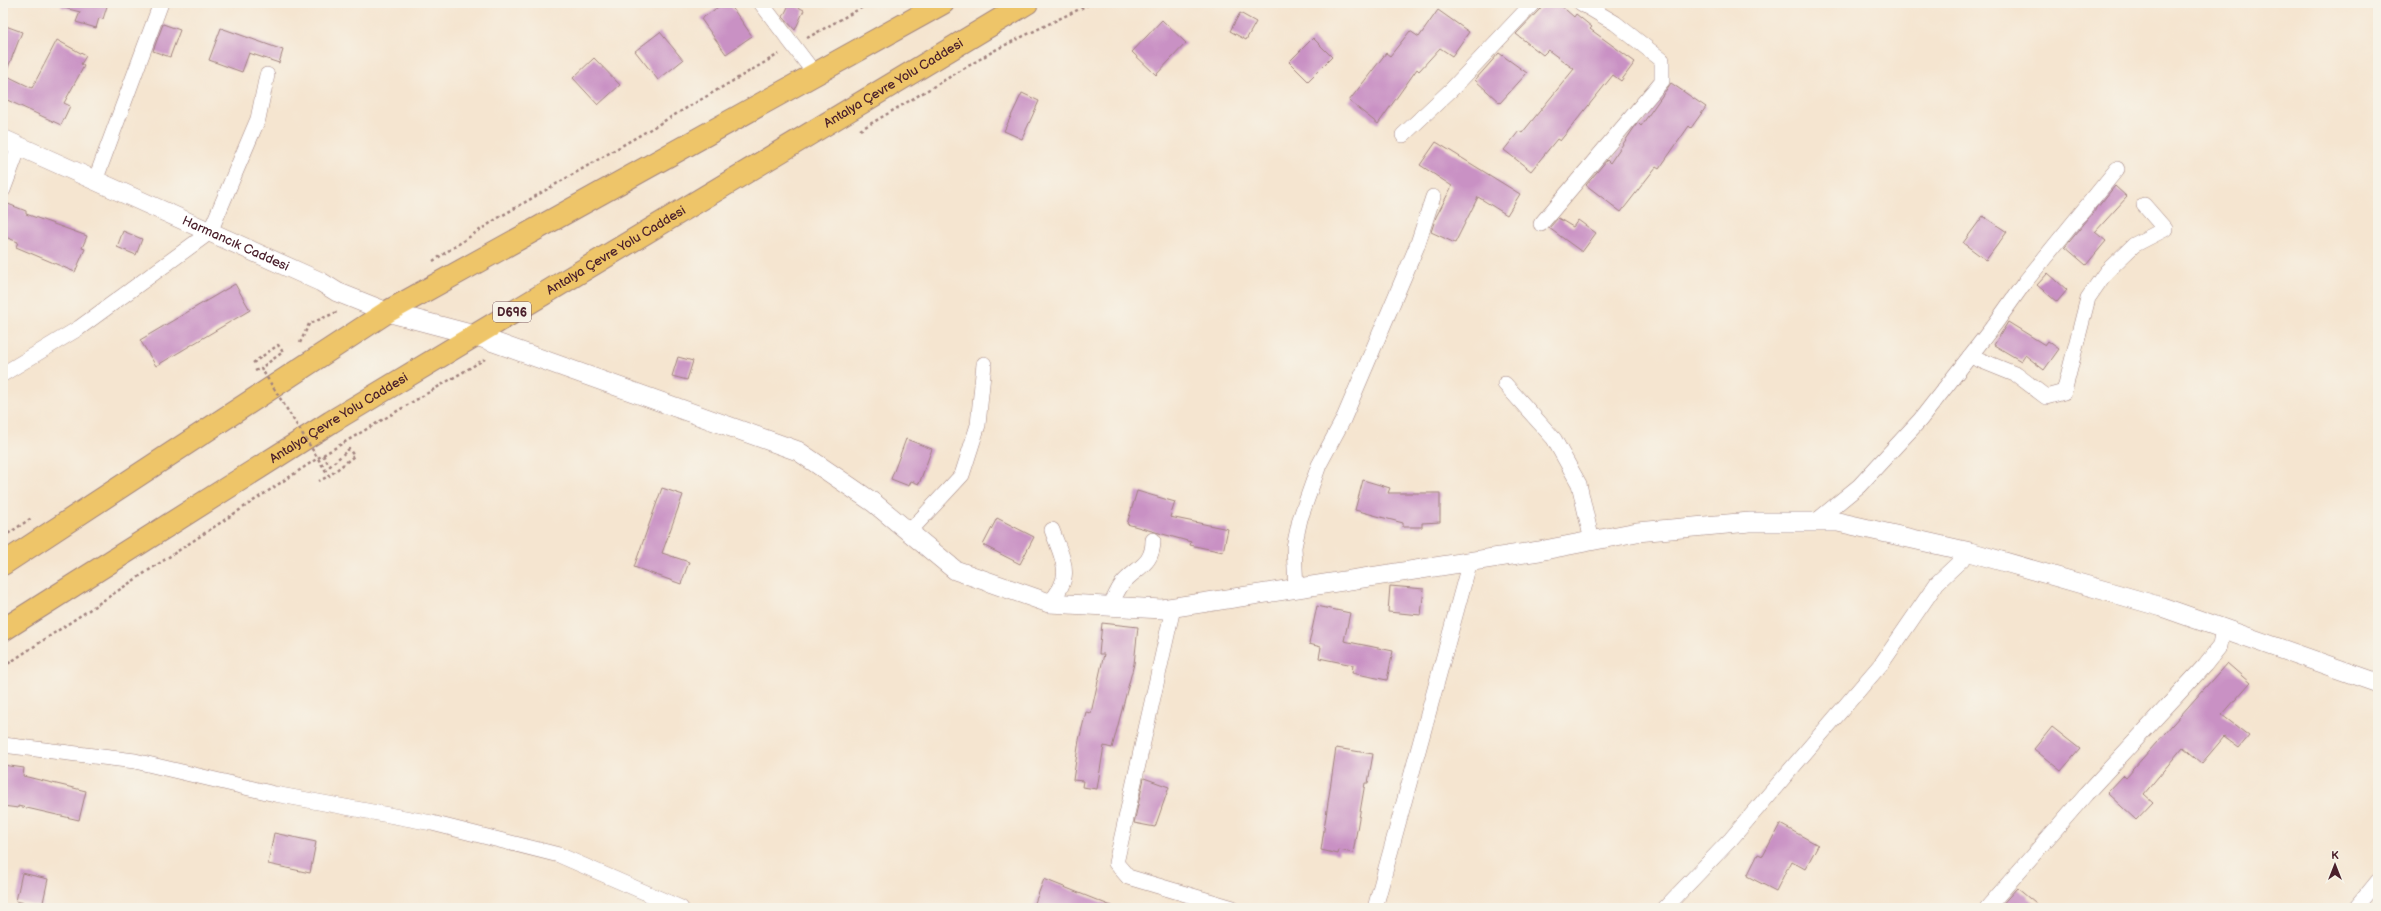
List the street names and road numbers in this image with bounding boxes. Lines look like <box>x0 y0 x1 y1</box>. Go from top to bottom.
street label: Antalya Çevre Yolu Caddesi <box>821 35 966 131</box>
street label: Antalya Çevre Yolu Caddesi <box>543 202 689 299</box>
street label: Harmancık Caddesi <box>180 213 292 275</box>
road number: D696 <box>493 302 531 322</box>
street label: Antalya Çevre Yolu Caddesi <box>266 369 411 467</box>

